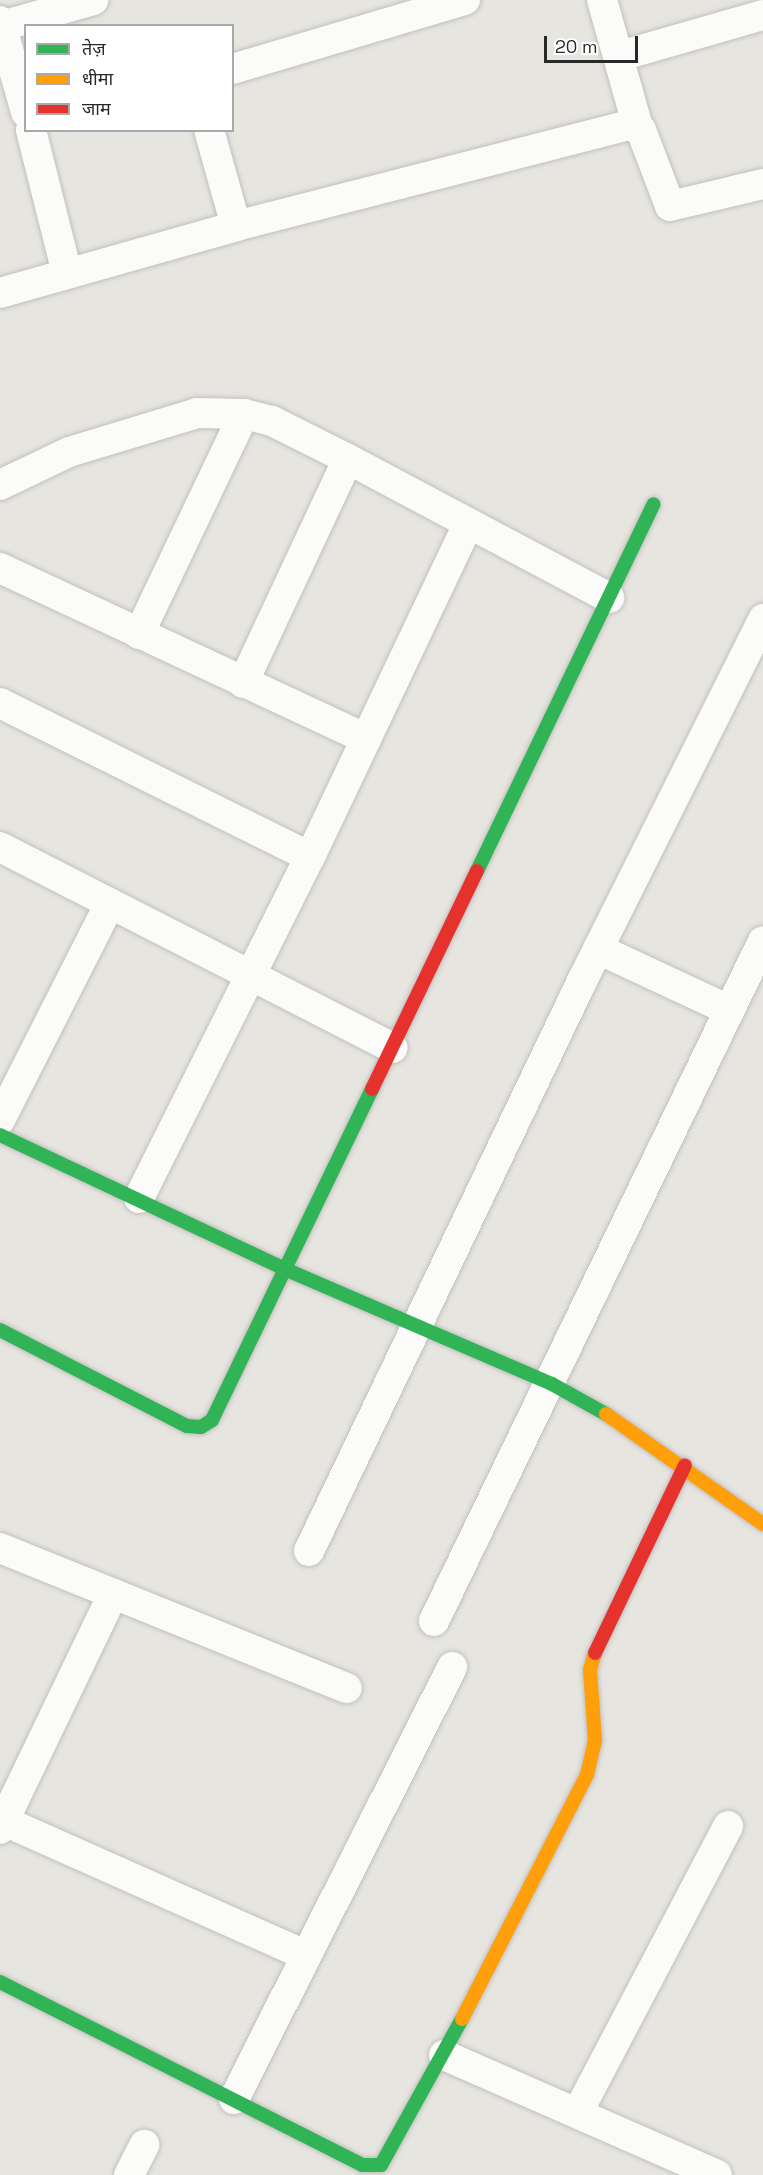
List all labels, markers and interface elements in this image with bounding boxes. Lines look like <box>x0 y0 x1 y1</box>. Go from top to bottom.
legend <box>24 24 234 132</box>
scale bar <box>547 24 642 62</box>
text: 20 m <box>555 35 598 58</box>
text: तेज़ <box>82 37 106 60</box>
text: धीमा <box>82 67 113 90</box>
text: जाम <box>82 97 111 120</box>

